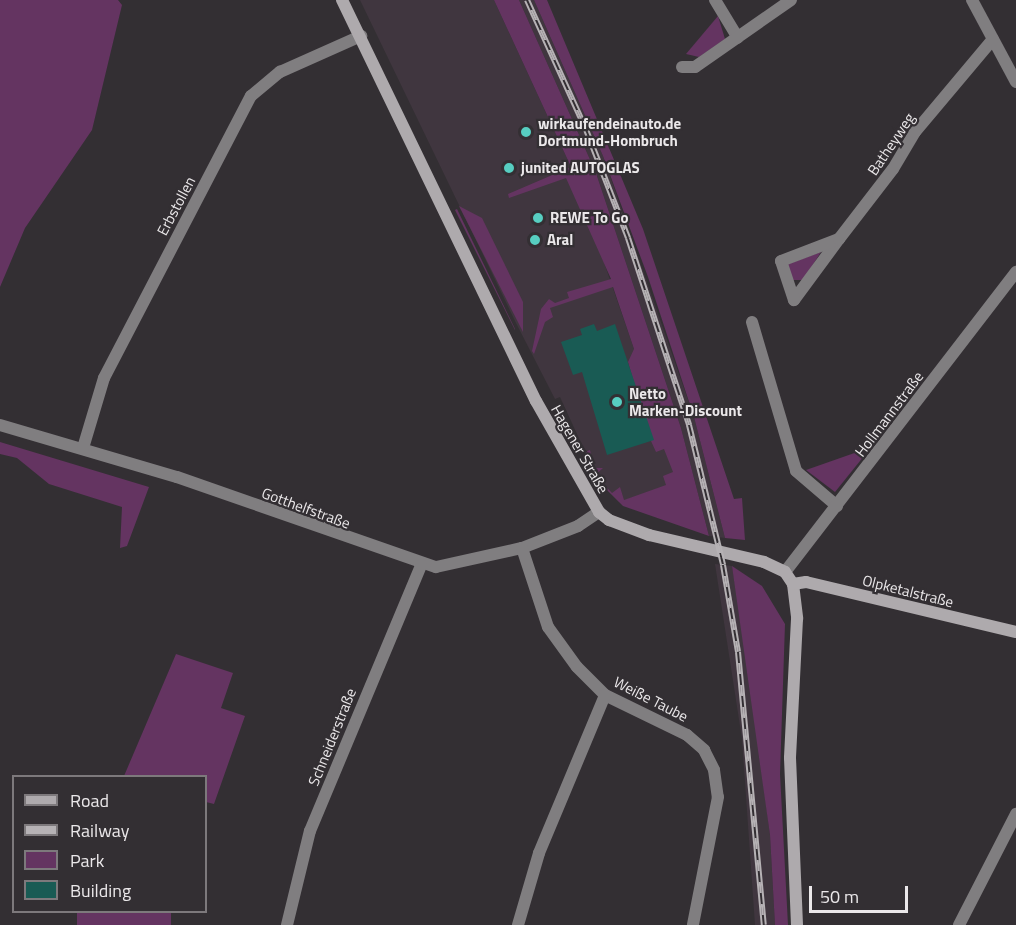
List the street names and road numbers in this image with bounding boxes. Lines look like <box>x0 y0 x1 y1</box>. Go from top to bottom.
street label: Batheyweg <box>864 109 918 179</box>
street label: Erbstollen <box>153 173 199 239</box>
street label: Hollmannstraße <box>851 368 927 460</box>
street label: Hagener Straße <box>547 402 613 496</box>
street label: Gotthelfstraße <box>259 484 353 532</box>
street label: Olpketalstraße <box>861 571 955 611</box>
street label: Weiße Taube <box>611 673 691 725</box>
street label: Schneiderstraße <box>304 686 360 788</box>

